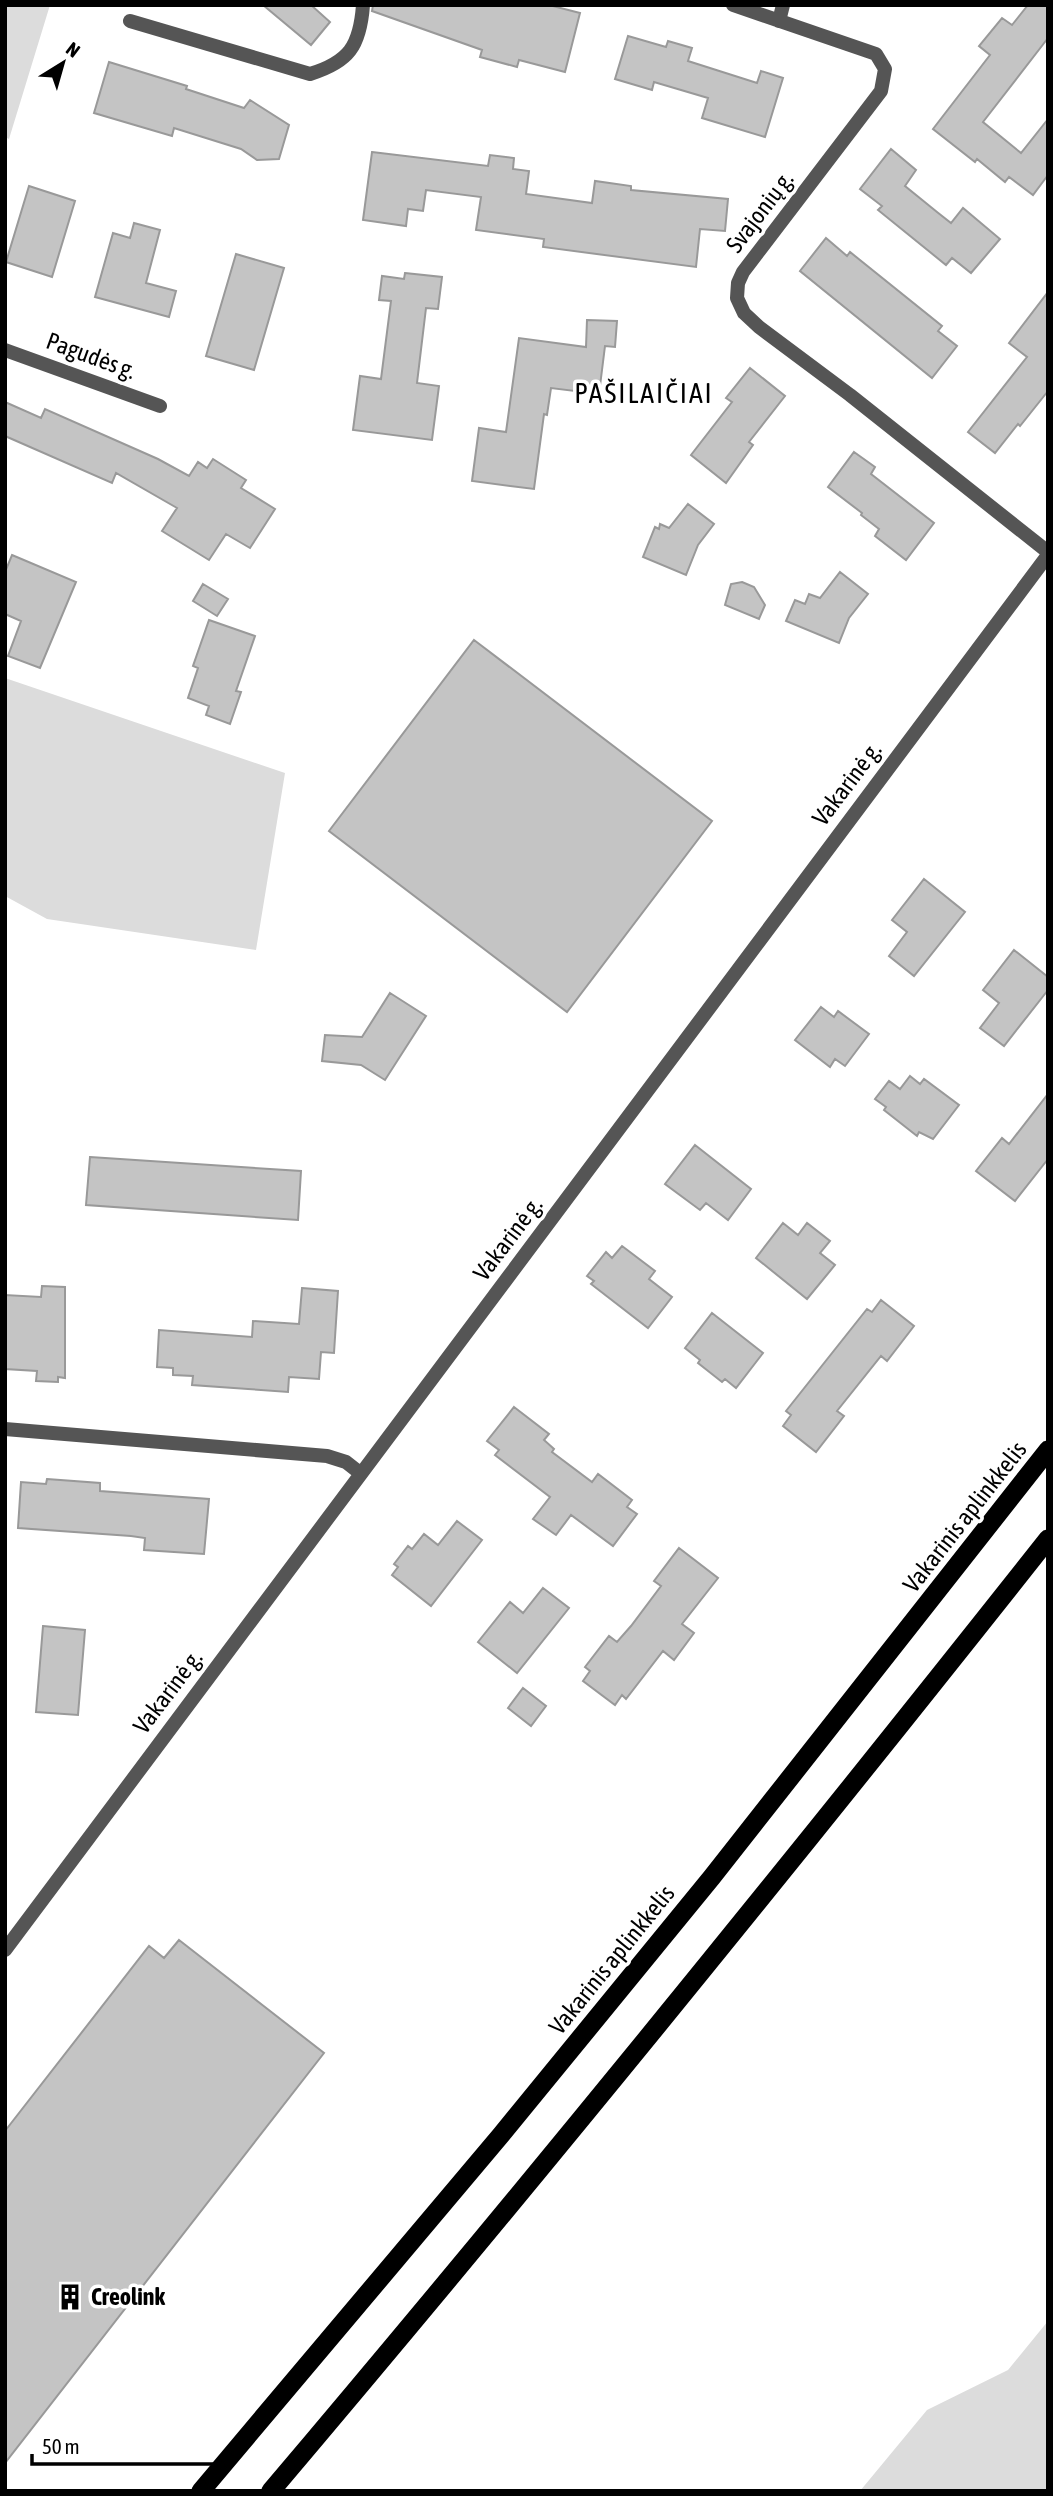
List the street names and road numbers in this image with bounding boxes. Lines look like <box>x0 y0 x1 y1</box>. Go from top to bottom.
street label: Svajonių g. <box>721 166 799 257</box>
street label: Pagudės g. <box>43 327 139 384</box>
street label: Vakarinė g. <box>807 737 887 831</box>
street label: Vakarinė g. <box>468 1192 548 1286</box>
street label: Vakarinis aplinkkelis <box>898 1436 1032 1597</box>
street label: Vakarinė g. <box>128 1645 208 1739</box>
street label: Vakarinis aplinkkelis <box>543 1880 680 2039</box>

